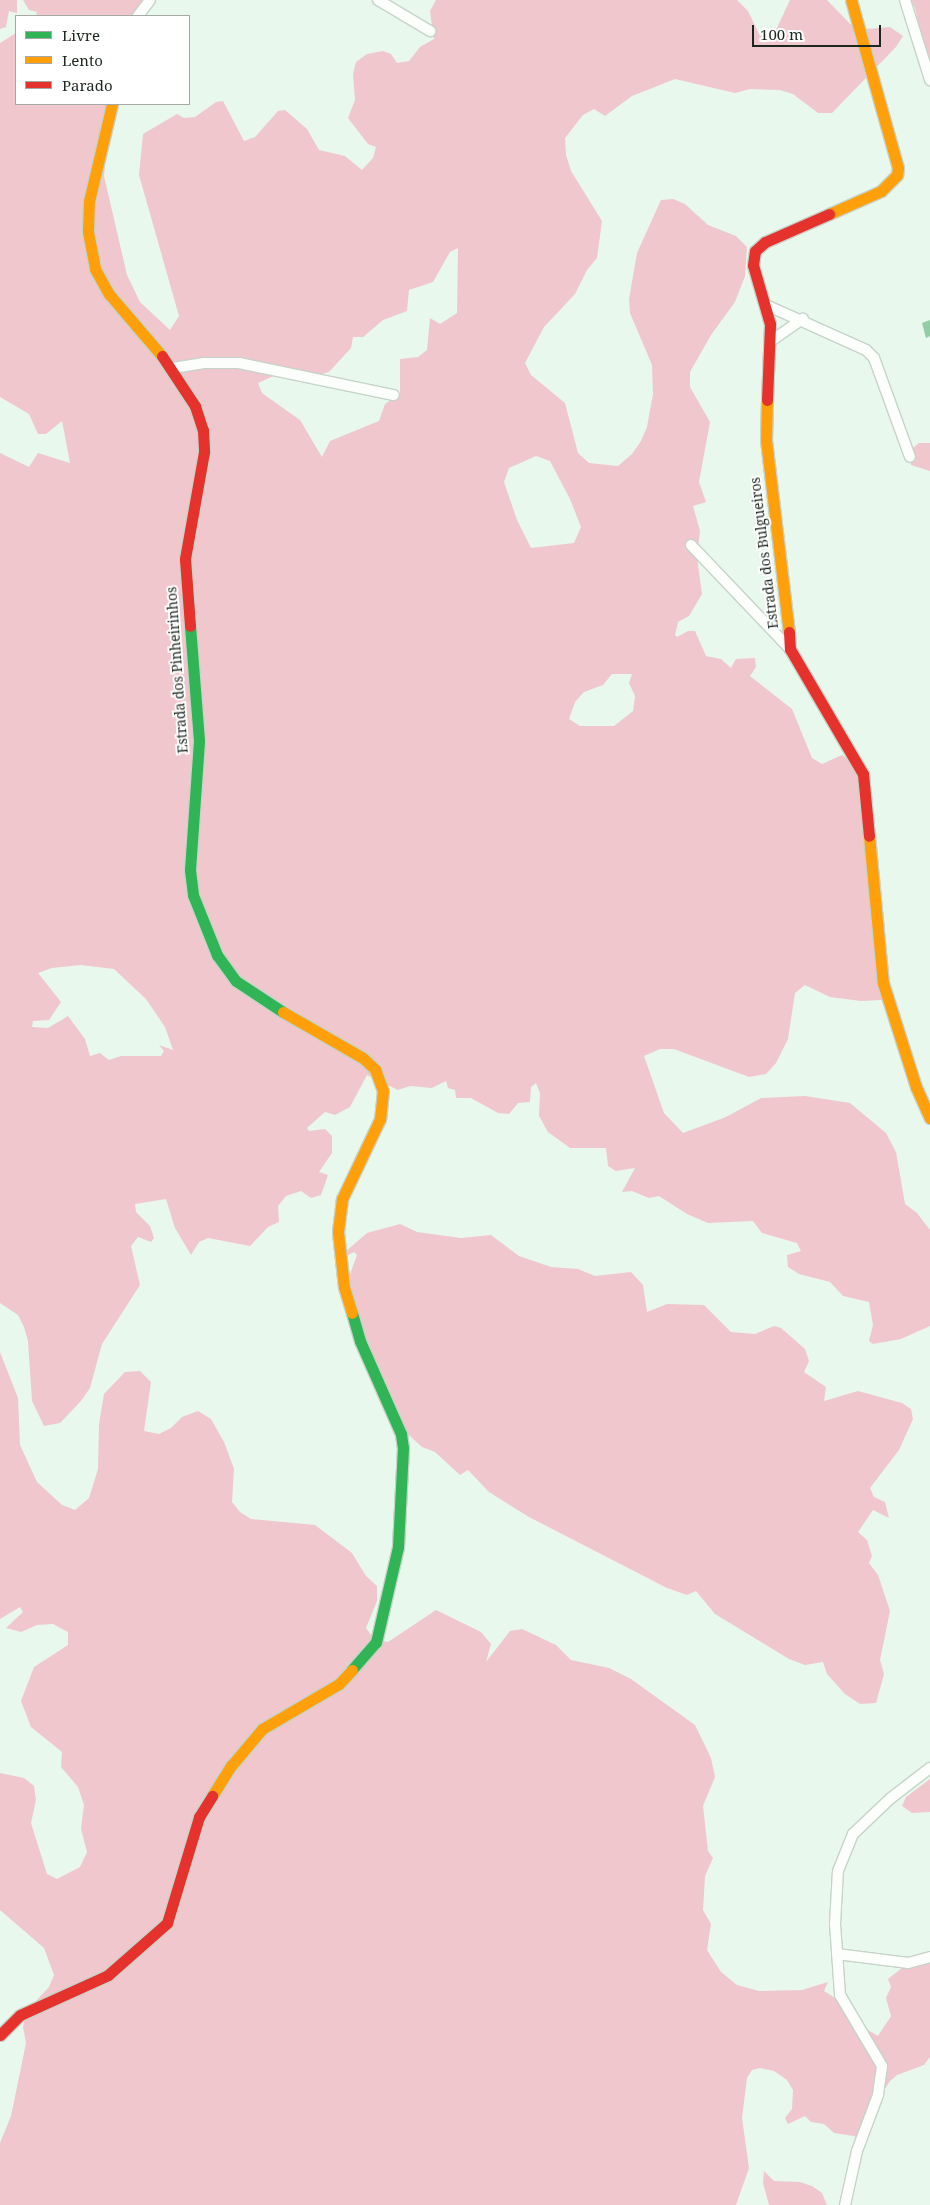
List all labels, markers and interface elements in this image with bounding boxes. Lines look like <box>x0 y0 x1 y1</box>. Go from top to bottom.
legend <box>15 15 190 105</box>
scale bar <box>755 15 884 47</box>
text: 100 m <box>760 24 803 44</box>
text: Livre <box>62 25 100 45</box>
text: Lento <box>62 50 103 70</box>
text: Parado <box>62 75 113 95</box>
street label: Estrada dos Bulgueiros <box>746 476 782 630</box>
street label: Estrada dos Pinheirinhos <box>163 586 191 754</box>

